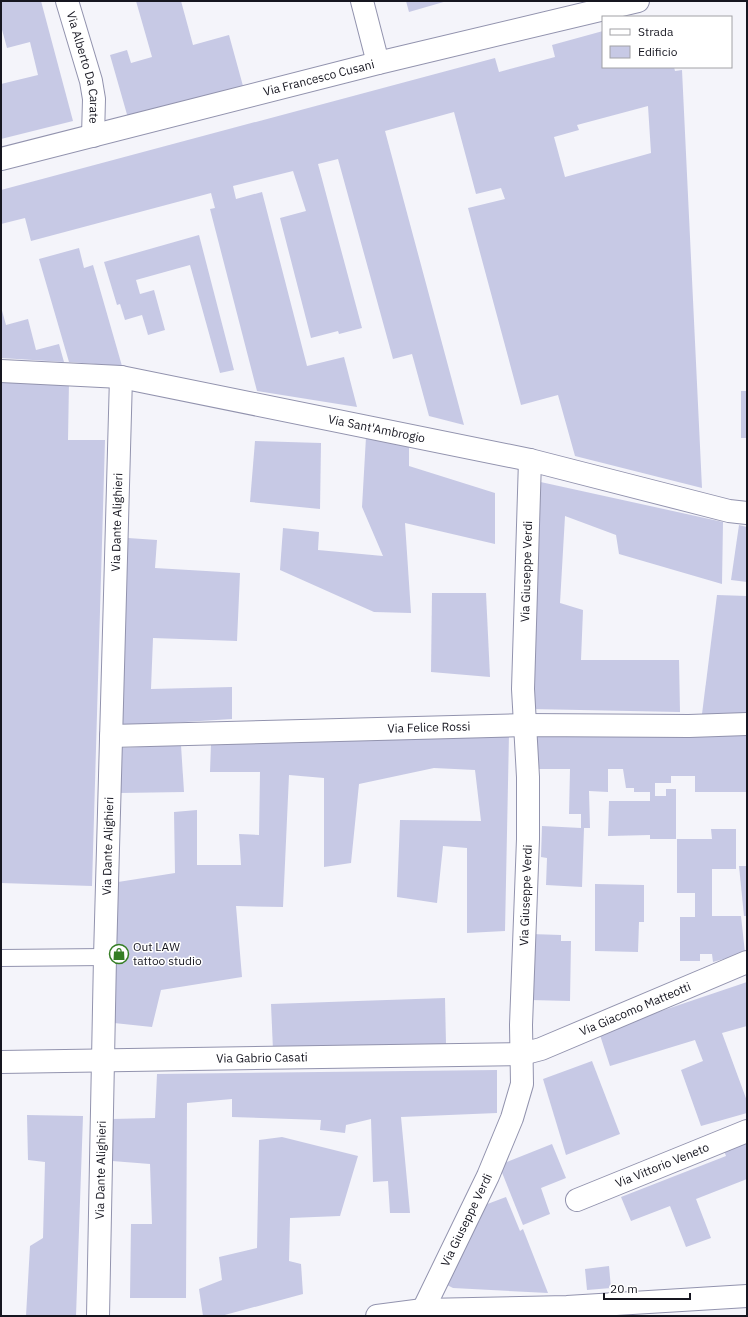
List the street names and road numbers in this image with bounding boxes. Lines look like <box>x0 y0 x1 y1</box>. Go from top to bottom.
street label: Via Alberto Da Carate <box>64 10 102 124</box>
street label: Via Francesco Cusani <box>262 56 376 99</box>
street label: Via Sant'Ambrogio <box>327 411 427 446</box>
street label: Via Dante Alighieri <box>108 473 125 572</box>
street label: Via Giuseppe Verdi <box>517 521 535 622</box>
street label: Via Felice Rossi <box>387 718 471 736</box>
street label: Via Dante Alighieri <box>99 797 116 896</box>
street label: Via Giuseppe Verdi <box>516 844 535 946</box>
street label: Via Giacomo Matteotti <box>577 979 693 1039</box>
street label: Via Gabrio Casati <box>216 1049 308 1066</box>
street label: Via Dante Alighieri <box>92 1121 109 1220</box>
street label: Via Vittorio Veneto <box>613 1139 711 1191</box>
street label: Via Giuseppe Verdi <box>437 1171 495 1269</box>

